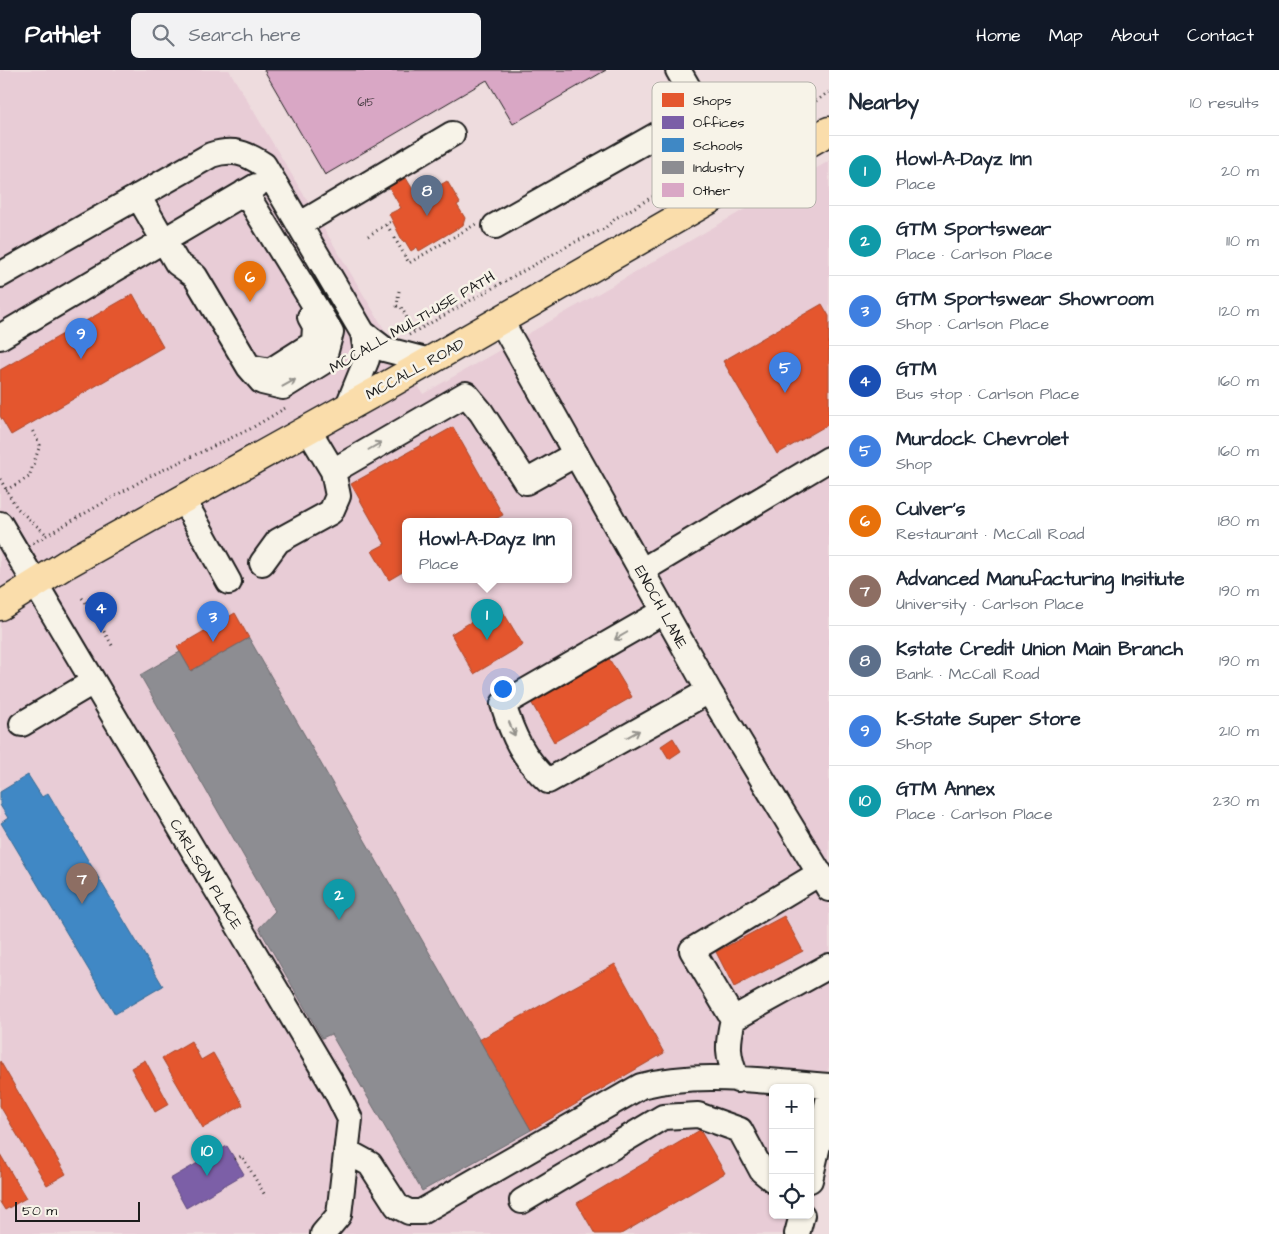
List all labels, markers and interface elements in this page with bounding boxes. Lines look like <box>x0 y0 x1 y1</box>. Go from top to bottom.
search box <box>131 13 481 58</box>
text: Pathlet <box>25 18 101 52</box>
icon: search <box>149 21 177 49</box>
text: Search here <box>189 22 301 49</box>
text: Home <box>976 23 1021 48</box>
text: Map <box>1049 23 1083 48</box>
text: About <box>1111 23 1159 48</box>
text: Contact <box>1187 23 1254 48</box>
legend <box>652 82 816 208</box>
text: Nearby <box>849 88 919 117</box>
text: Shops <box>693 91 732 111</box>
text: 10 results <box>1190 92 1259 114</box>
house number: 615 <box>357 94 375 111</box>
text: Offices <box>693 113 745 133</box>
text: Schools <box>693 136 743 156</box>
text: Howl-A-Dayz Inn <box>896 146 1032 173</box>
text: Industry <box>693 158 745 178</box>
text: 1 <box>864 160 866 182</box>
text: 20 m <box>1221 160 1259 182</box>
text: Place <box>896 173 936 195</box>
pin: 8 <box>411 175 443 216</box>
text: Other <box>693 181 731 201</box>
text: GTM Sportswear <box>896 216 1051 243</box>
text: 2 <box>860 230 870 252</box>
text: 110 m <box>1226 230 1259 252</box>
text: Place · Carlson Place <box>896 243 1053 265</box>
pin: 6 <box>234 261 266 302</box>
street label: MCCALL MULTI-USE PATH <box>326 266 499 379</box>
text: GTM Sportswear Showroom <box>896 286 1153 313</box>
text: 3 <box>861 300 869 322</box>
text: 120 m <box>1219 300 1259 322</box>
text: Shop · Carlson Place <box>896 313 1049 335</box>
pin: 9 <box>65 318 97 359</box>
street label: MCCALL ROAD <box>362 333 469 405</box>
pin: 5 <box>769 352 801 393</box>
text: GTM <box>896 356 937 383</box>
text: 4 <box>860 370 870 392</box>
text: 160 m <box>1218 370 1259 392</box>
one-way arrow <box>282 378 297 388</box>
text: Bus stop · Carlson Place <box>896 383 1079 405</box>
text: Murdock Chevrolet <box>896 426 1069 453</box>
text: 5 <box>859 440 871 462</box>
text: 160 m <box>1218 440 1259 462</box>
one-way arrow <box>367 441 381 451</box>
text: Shop <box>896 453 932 475</box>
text: Culver's <box>896 496 965 523</box>
text: 6 <box>860 510 870 532</box>
text: 180 m <box>1218 510 1259 532</box>
popup <box>402 518 572 583</box>
text: Restaurant · McCall Road <box>896 523 1084 545</box>
text: Howl-A-Dayz Inn <box>419 526 555 553</box>
text: Place <box>419 553 459 575</box>
street label: ENOCH LANE <box>629 562 692 653</box>
text: Advanced Manufacturing Insitiute <box>896 566 1185 593</box>
text: 7 <box>860 580 870 602</box>
text: 190 m <box>1219 580 1259 602</box>
pin: 4 <box>85 592 117 633</box>
text: University · Carlson Place <box>896 593 1084 615</box>
pin: 1 <box>471 599 503 640</box>
pin: 3 <box>197 601 229 642</box>
one-way arrow <box>614 632 629 641</box>
text: Kstate Credit Union Main Branch <box>896 636 1183 663</box>
text: 8 <box>860 650 870 672</box>
text: 190 m <box>1219 650 1259 672</box>
text: Bank · McCall Road <box>896 663 1039 685</box>
your location <box>490 676 516 702</box>
text: K-State Super Store <box>896 706 1081 733</box>
text: 9 <box>860 720 870 742</box>
text: 210 m <box>1219 720 1259 742</box>
one-way arrow <box>508 721 518 736</box>
one-way arrow <box>626 728 640 738</box>
text: Shop <box>896 733 932 755</box>
text: GTM Annex <box>896 776 995 803</box>
text: 10 <box>859 790 871 812</box>
text: 230 m <box>1213 790 1259 812</box>
text: Place · Carlson Place <box>896 803 1053 825</box>
street label: CARLSON PLACE <box>164 815 247 934</box>
pin: 7 <box>66 863 98 904</box>
pin: 2 <box>323 879 355 920</box>
map controls <box>769 1084 814 1219</box>
button: + <box>769 1084 814 1129</box>
button: − <box>769 1129 814 1174</box>
pin: 10 <box>191 1135 223 1176</box>
button: locate <box>769 1174 814 1219</box>
scale bar <box>15 1199 140 1222</box>
text: 50 m <box>22 1201 57 1221</box>

